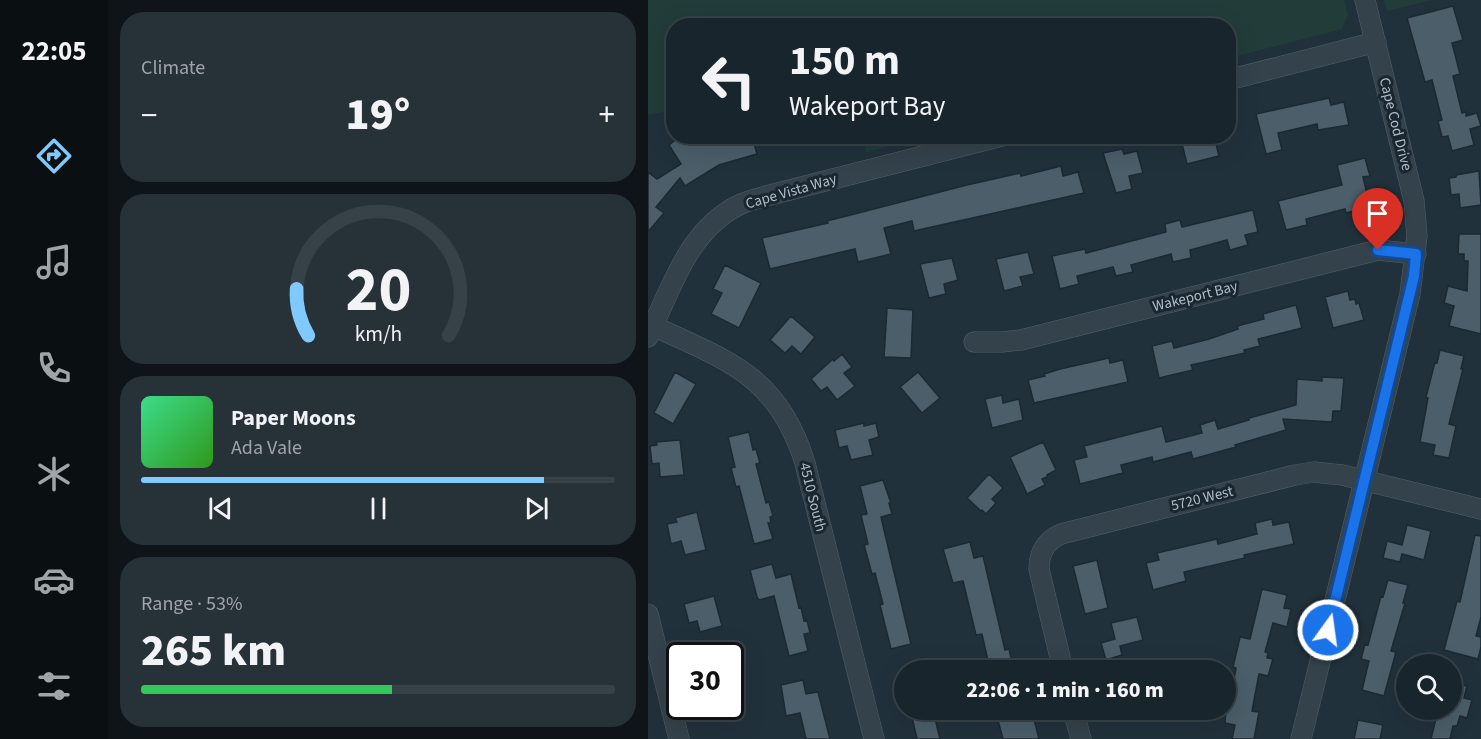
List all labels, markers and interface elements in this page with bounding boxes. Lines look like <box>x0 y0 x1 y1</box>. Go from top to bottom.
text: 150 m <box>789 31 900 91</box>
text: 22:05 <box>21 32 87 71</box>
icon: left <box>690 42 768 120</box>
text: Climate <box>141 54 205 82</box>
street label: Cape Cod Drive <box>1374 75 1417 173</box>
text: 19° <box>346 83 410 147</box>
text: Wakeport Bay <box>789 87 945 126</box>
text: − <box>141 92 157 139</box>
text: + <box>599 92 615 139</box>
icon: directions <box>33 135 75 177</box>
street label: Cape Vista Way <box>743 168 839 214</box>
pin <box>1352 188 1403 250</box>
icon: arrive <box>1361 197 1394 230</box>
icon: music <box>33 241 75 283</box>
text: 20 <box>345 246 411 335</box>
street label: Wakeport Bay <box>1150 276 1240 317</box>
text: km/h <box>354 319 402 350</box>
icon: phone <box>33 347 75 389</box>
text: Paper Moons <box>231 402 356 434</box>
text: Ada Vale <box>231 434 302 462</box>
icon: climate <box>33 453 75 495</box>
street label: 4510 South <box>794 460 831 534</box>
street label: 5720 West <box>1169 481 1235 516</box>
icon: previous <box>204 492 237 525</box>
icon: pause <box>362 492 395 525</box>
icon: next <box>520 492 553 525</box>
icon: car <box>33 559 75 601</box>
text: Range · 53% <box>141 590 242 618</box>
position arrow <box>1296 598 1360 662</box>
text: 265 km <box>141 619 286 683</box>
speed limit sign: 30 <box>666 642 744 720</box>
map controls <box>1396 654 1462 720</box>
button: search <box>1396 654 1462 720</box>
icon: filters <box>33 665 75 707</box>
text: 22:06 · 1 min · 160 m <box>966 674 1164 706</box>

